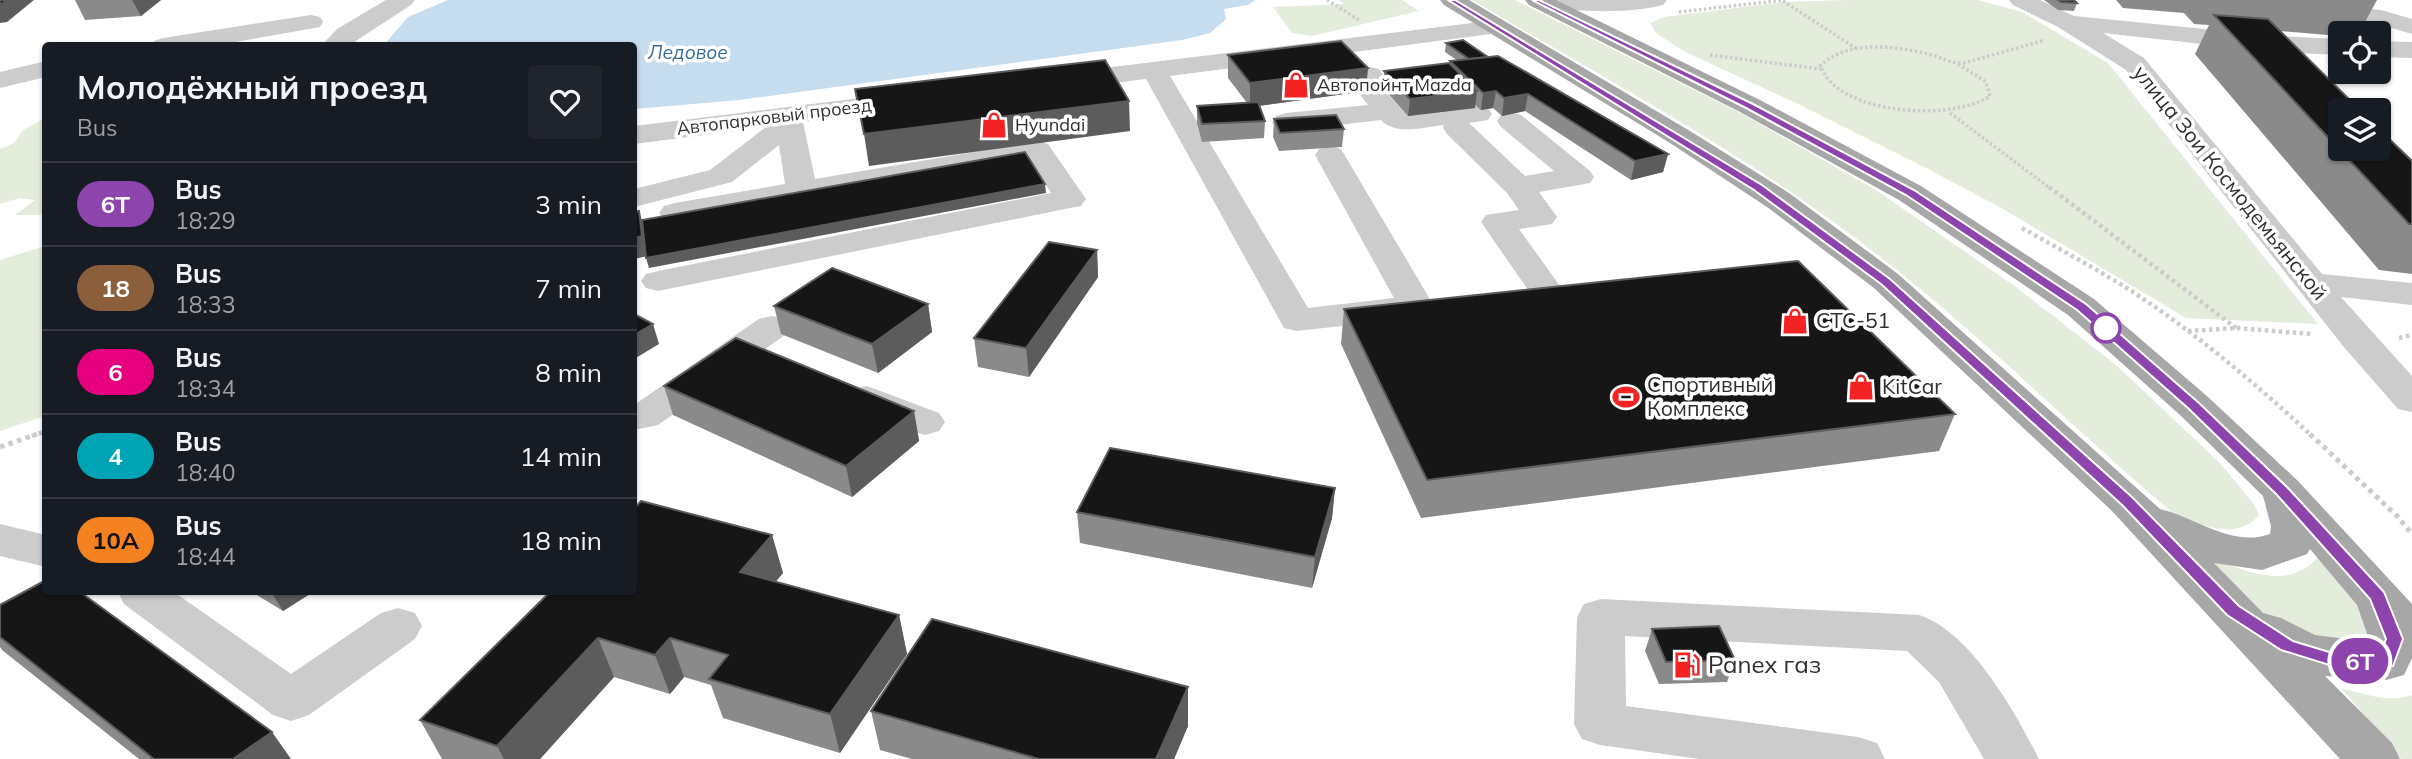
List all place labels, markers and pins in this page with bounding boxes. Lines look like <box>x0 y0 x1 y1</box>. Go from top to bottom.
shop icon: Автопойнт Mazda <box>1281 70 1311 100</box>
place label: Автопойнт Mazda <box>1317 73 1472 96</box>
shop icon: Hyundai <box>979 110 1009 140</box>
place label: Hyundai <box>1015 113 1085 136</box>
shop icon: СТС-51 <box>1780 306 1810 336</box>
place label: СТС-51 <box>1816 307 1890 333</box>
unlabelled marker <box>2091 313 2121 343</box>
place label: Спортивный Комплекс <box>1647 371 1773 421</box>
shop icon: KitCar <box>1846 372 1876 402</box>
place label: KitCar <box>1882 373 1942 399</box>
sports icon: Спортивный Комплекс <box>1611 382 1641 412</box>
place label: Panex газ <box>1708 649 1821 679</box>
fuel station icon: Panex газ <box>1672 650 1702 680</box>

